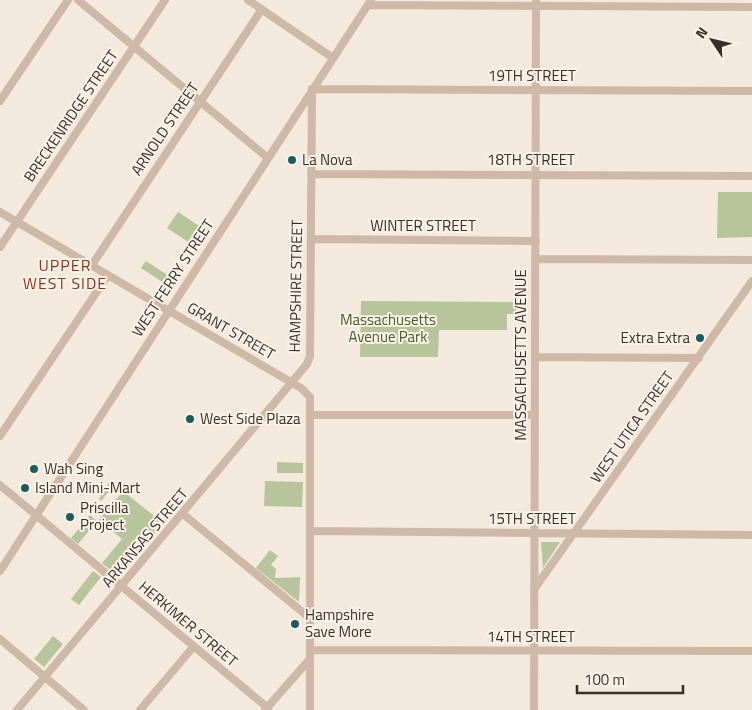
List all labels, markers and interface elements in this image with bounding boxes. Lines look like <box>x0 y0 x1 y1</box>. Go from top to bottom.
north arrow <box>687 15 737 65</box>
text: N <box>690 22 712 42</box>
street label: BRECKENRIDGE STREET <box>18 45 124 186</box>
street label: 19TH STREET <box>488 64 576 87</box>
street label: ARNOLD STREET <box>125 77 204 180</box>
place label: La Nova <box>302 148 353 171</box>
street label: 18TH STREET <box>487 148 575 171</box>
marker: La Nova <box>286 154 298 166</box>
street label: WEST FERRY STREET <box>126 214 219 341</box>
street label: WINTER STREET <box>370 214 476 237</box>
street label: HAMPSHIRE STREET <box>283 219 308 353</box>
district label: UPPER WEST SIDE <box>23 253 107 295</box>
street label: MASSACHUSETTS AVENUE <box>509 269 532 441</box>
street label: GRANT STREET <box>183 296 280 365</box>
park label: Massachusetts Avenue Park <box>340 308 436 348</box>
place label: Extra Extra <box>621 326 690 349</box>
marker: Extra Extra <box>694 332 706 344</box>
street label: WEST UTICA STREET <box>584 366 679 487</box>
place label: West Side Plaza <box>200 407 301 430</box>
marker: West Side Plaza <box>184 413 196 425</box>
place label: Wah Sing <box>44 457 103 480</box>
marker: Wah Sing <box>28 463 40 475</box>
place label: Island Mini-Mart <box>35 476 141 499</box>
marker: Island Mini-Mart <box>19 482 31 494</box>
street label: ARKANSAS STREET <box>96 483 193 592</box>
place label: Priscilla Project <box>80 496 129 536</box>
street label: 15TH STREET <box>488 507 576 530</box>
marker: Priscilla Project <box>64 511 76 523</box>
street label: HERKIMER STREET <box>134 575 243 672</box>
place label: Hampshire Save More <box>305 603 374 643</box>
marker: Hampshire Save More <box>289 618 301 630</box>
street label: 14TH STREET <box>487 625 575 648</box>
scale bar <box>577 662 683 694</box>
text: 100 m <box>584 668 625 691</box>

